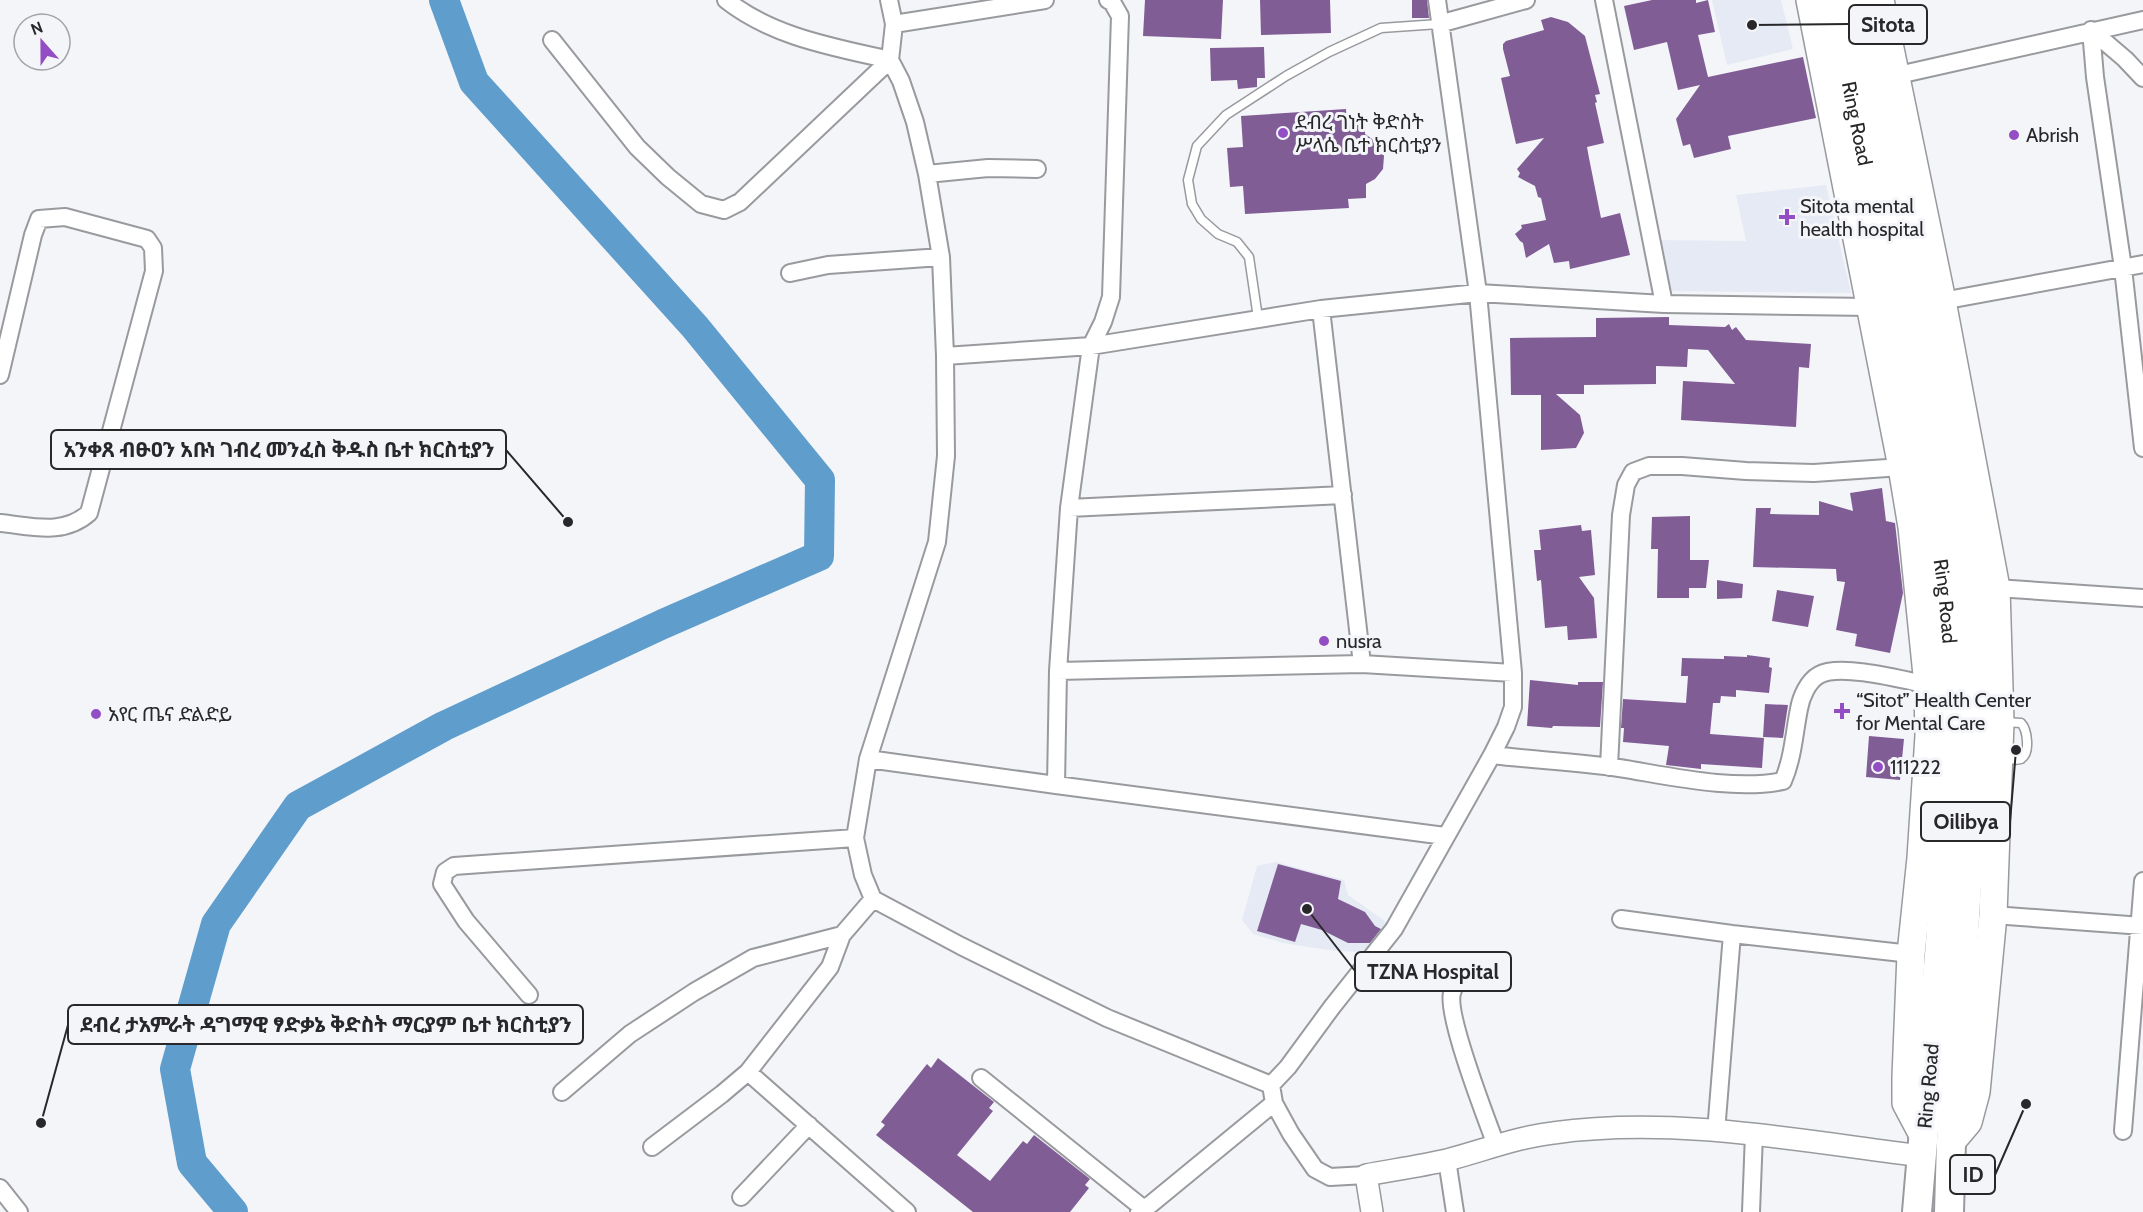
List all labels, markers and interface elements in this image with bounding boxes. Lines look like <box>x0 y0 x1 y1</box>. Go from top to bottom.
callout: Sitota <box>1849 5 1927 44</box>
north arrow <box>12 12 72 72</box>
text: Sitota <box>1861 12 1915 37</box>
text: N <box>28 18 45 39</box>
street label: Ring Road <box>1837 79 1877 168</box>
place label: ደብረ ገነት ቅድስት ሥላሴ ቤተ ክርስቲያን <box>1295 110 1442 157</box>
place label: Abrish <box>2026 123 2079 147</box>
marker: ደብረ ገነት ቅድስት ሥላሴ ቤተ ክርስቲያን <box>1276 126 1290 140</box>
marker: Abrish <box>2007 128 2021 142</box>
place label: Sitota mental health hospital <box>1800 194 1924 241</box>
marker: Sitota mental health hospital <box>1778 208 1796 226</box>
callout: አንቀጸ ብፁዐን አቡነ ገብረ መንፈስ ቅዱስ ቤተ ክርስቲያን <box>51 430 506 469</box>
text: አንቀጸ ብፁዐን አቡነ ገብረ መንፈስ ቅዱስ ቤተ ክርስቲያን <box>63 437 495 462</box>
street label: Ring Road <box>1929 557 1962 645</box>
place label: nusra <box>1336 629 1382 653</box>
marker: nusra <box>1317 634 1331 648</box>
place label: “Sitot” Health Center for Mental Care <box>1856 688 2032 735</box>
place label: አየር ጤና ድልድይ <box>108 702 232 726</box>
marker: “Sitot” Health Center for Mental Care <box>1833 702 1851 720</box>
marker: አየር ጤና ድልድይ <box>89 707 103 721</box>
place label: 111222 <box>1890 755 1941 779</box>
marker: 111222 <box>1871 760 1885 774</box>
callout: Oilibya <box>1921 802 2010 841</box>
text: Oilibya <box>1934 809 1999 834</box>
callout: TZNA Hospital <box>1355 952 1511 991</box>
text: TZNA Hospital <box>1367 959 1499 984</box>
callout: ደብረ ታአምራት ዳግማዊ ፃድቃኔ ቅድስት ማርያም ቤተ ክርስቲያን <box>68 1005 583 1044</box>
text: ደብረ ታአምራት ዳግማዊ ፃድቃኔ ቅድስት ማርያም ቤተ ክርስቲያን <box>80 1012 572 1037</box>
street label: Ring Road <box>1912 1043 1944 1129</box>
callout: ID <box>1950 1155 1995 1194</box>
text: ID <box>1962 1162 1984 1187</box>

